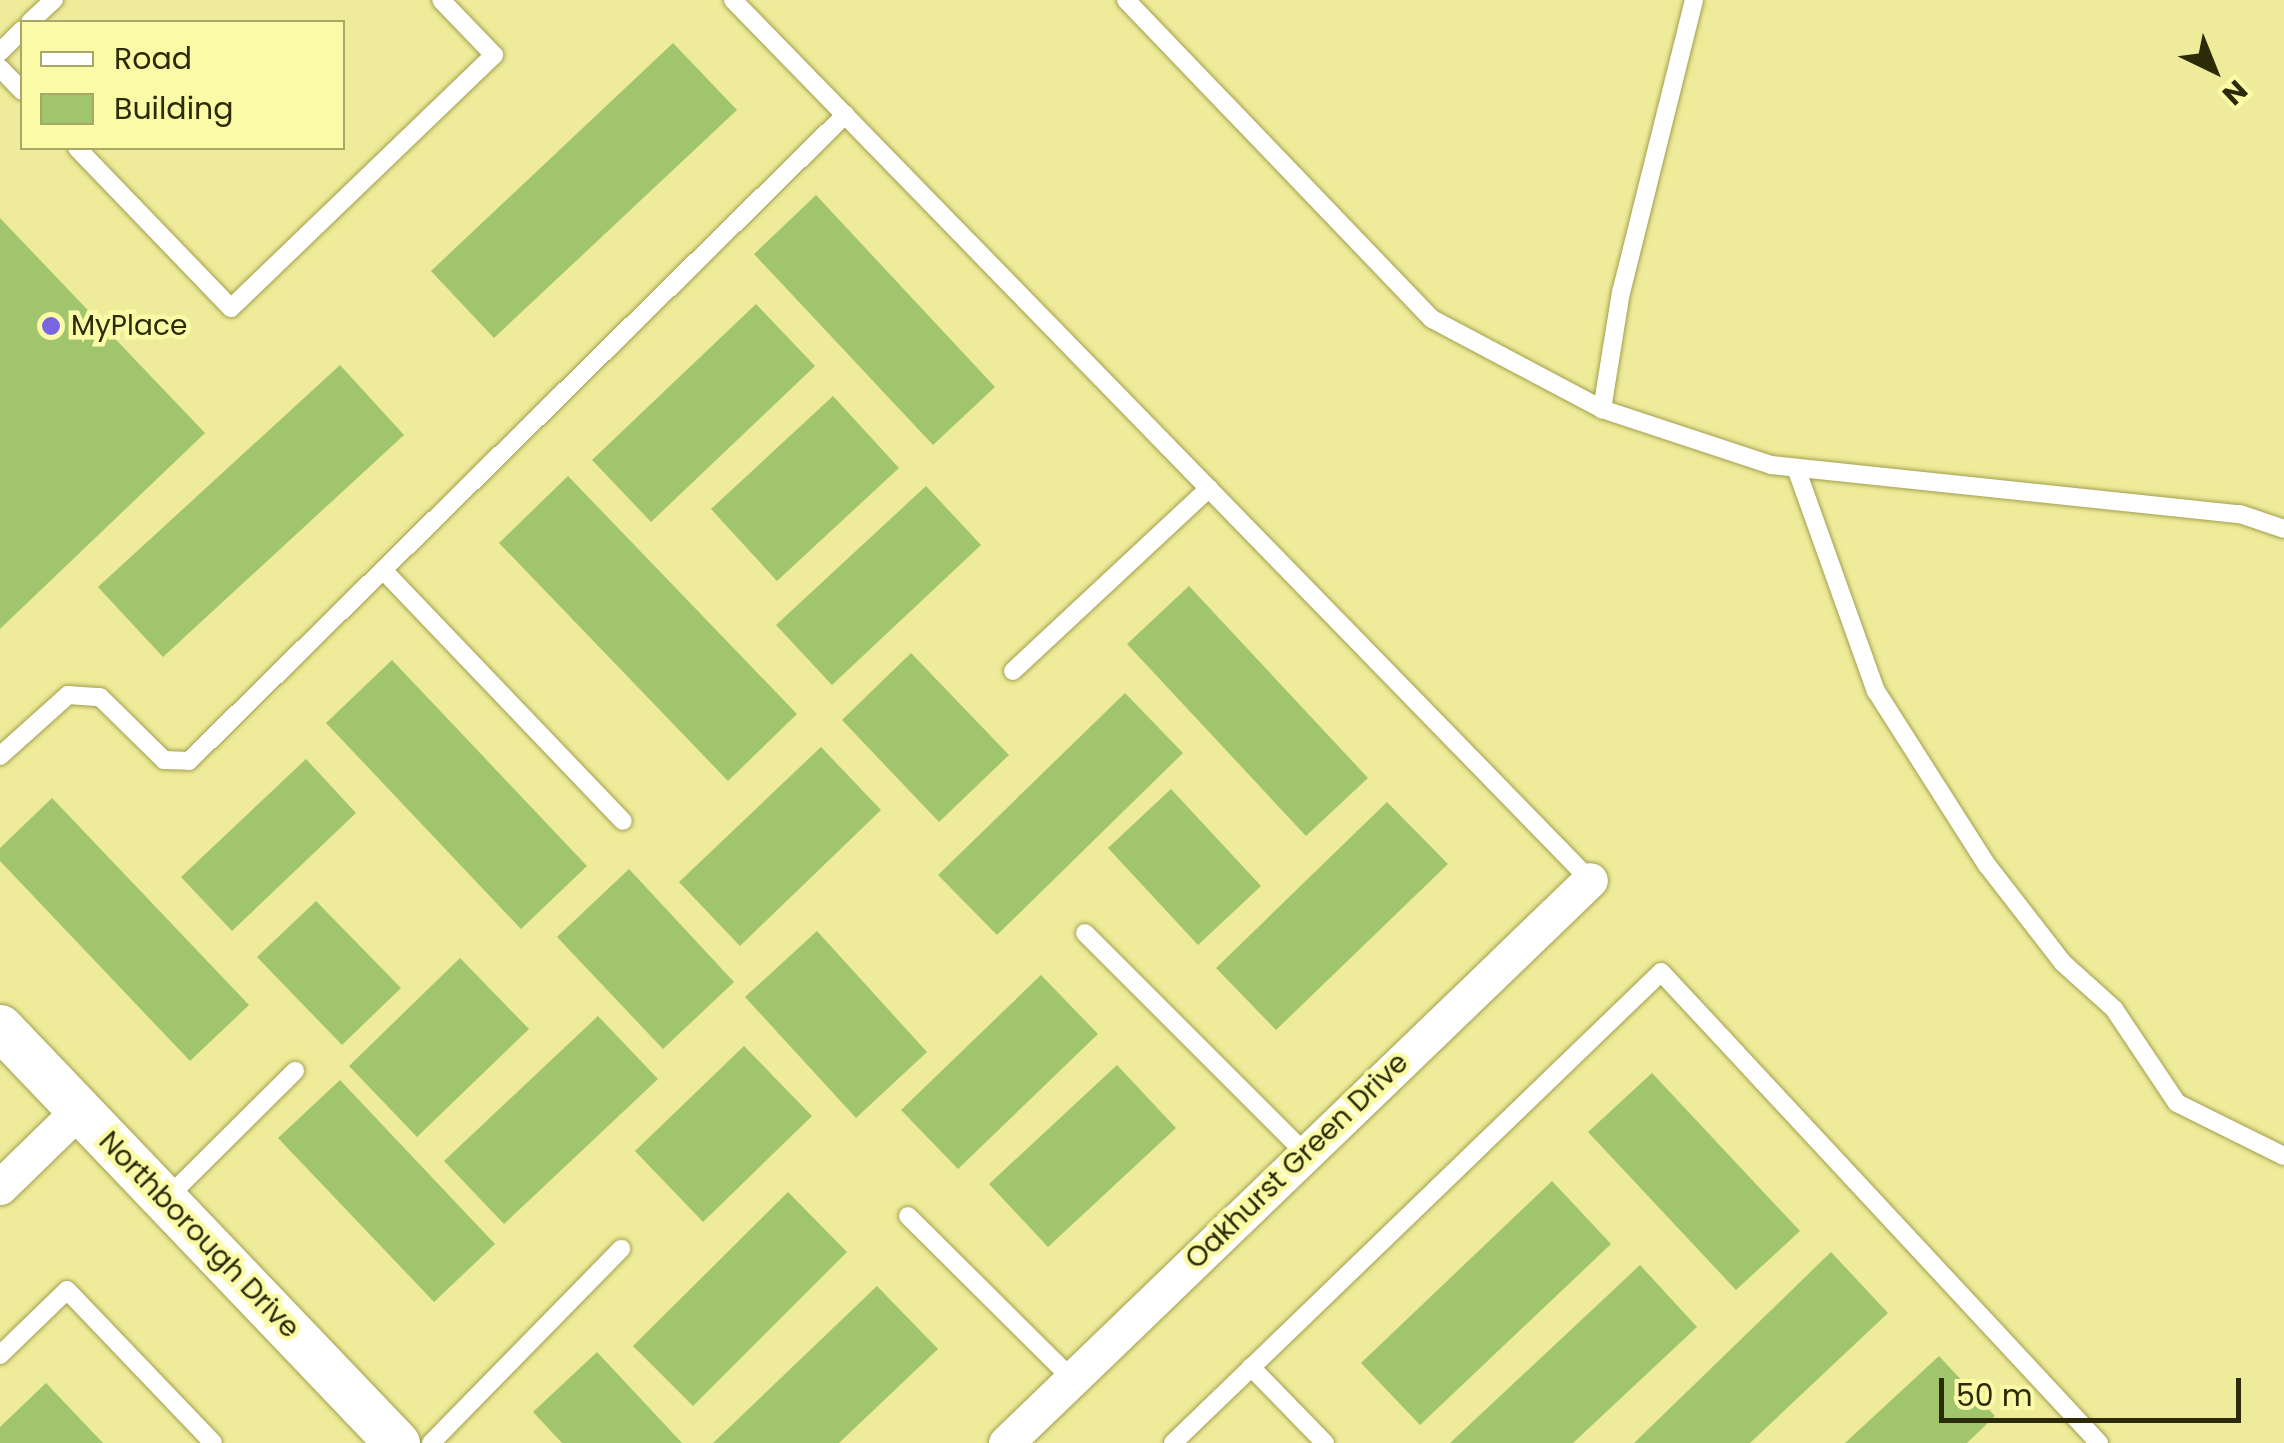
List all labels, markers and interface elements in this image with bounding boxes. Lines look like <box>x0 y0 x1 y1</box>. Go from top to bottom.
legend <box>20 20 345 150</box>
north arrow <box>2164 20 2264 120</box>
text: Road <box>114 37 192 80</box>
text: N <box>2214 71 2256 114</box>
text: Building <box>114 87 234 130</box>
place label: MyPlace <box>71 309 187 343</box>
marker: MyPlace <box>40 315 62 337</box>
street label: Oakhurst Green Drive <box>1179 1046 1415 1276</box>
street label: Northborough Drive <box>92 1125 306 1345</box>
scale bar <box>1944 1358 2246 1420</box>
text: 50 m <box>1956 1374 2033 1417</box>

